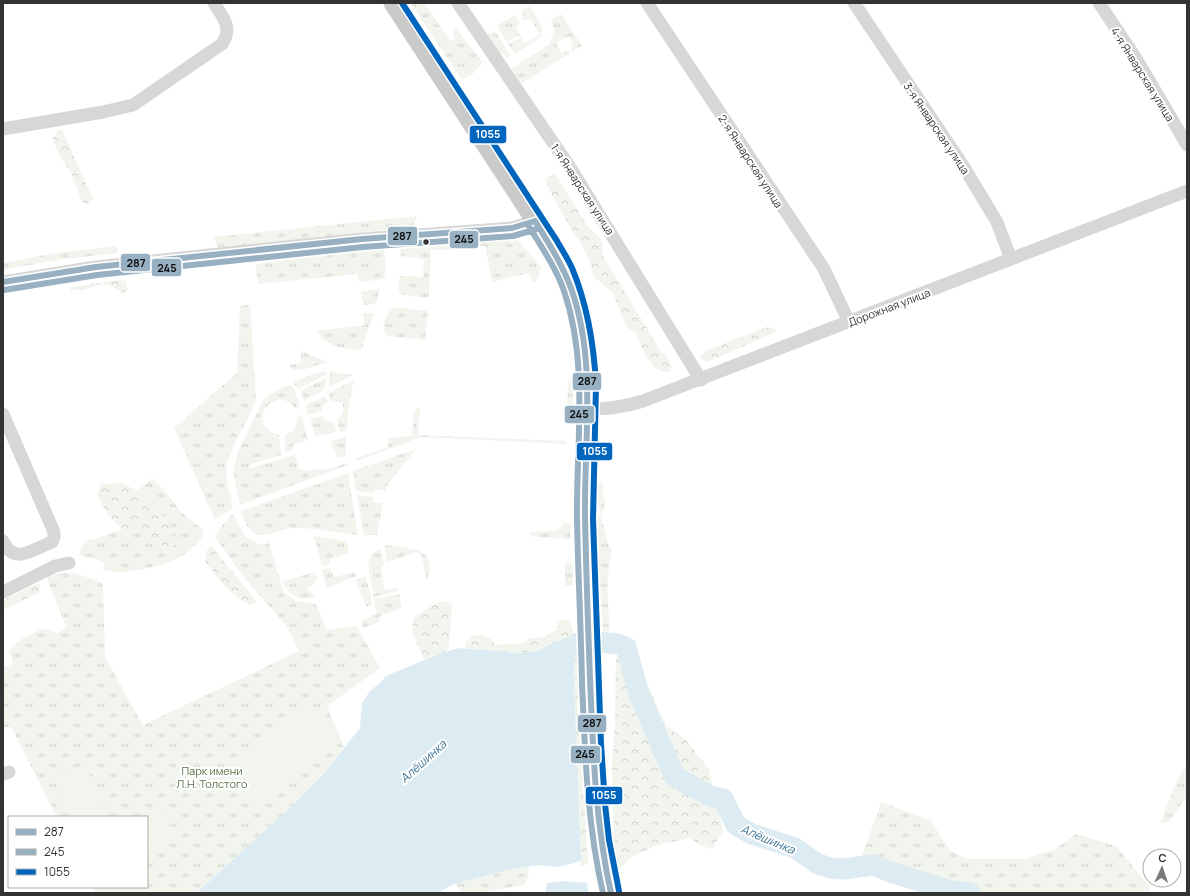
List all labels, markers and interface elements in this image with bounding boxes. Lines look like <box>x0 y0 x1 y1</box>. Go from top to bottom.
street label: 4-я Январская улица <box>1108 24 1178 124</box>
street label: 3-я Январская улица <box>901 79 973 177</box>
street label: 2-я Январская улица <box>715 112 787 210</box>
line badge: 1055 <box>469 125 507 144</box>
text: 1055 <box>476 126 500 141</box>
street label: 1-я Январская улица <box>548 140 618 238</box>
line badge: 287 <box>387 226 418 246</box>
text: 287 <box>392 228 412 243</box>
line badge: 245 <box>449 230 479 249</box>
text: 245 <box>454 231 474 246</box>
unlabelled marker <box>421 237 431 247</box>
line badge: 287 <box>120 253 151 272</box>
text: 287 <box>126 255 146 270</box>
line badge: 245 <box>151 258 182 277</box>
text: 245 <box>157 260 177 275</box>
street label: Дорожная улица <box>846 284 932 330</box>
line badge: 287 <box>572 372 602 391</box>
text: 287 <box>577 373 597 388</box>
line badge: 245 <box>564 405 595 424</box>
text: 245 <box>569 406 589 421</box>
line badge: 1055 <box>576 442 613 461</box>
text: 1055 <box>583 443 607 458</box>
line badge: 287 <box>577 714 607 733</box>
text: 287 <box>582 715 602 730</box>
water label: Алёшинка <box>396 735 451 786</box>
line badge: 245 <box>570 745 601 764</box>
text: 245 <box>575 746 595 761</box>
park label: Парк имени Л.Н. Толстого <box>177 763 248 791</box>
line badge: 1055 <box>585 786 623 805</box>
text: 1055 <box>592 787 616 802</box>
legend <box>8 816 148 888</box>
water label: Алёшинка <box>738 820 799 859</box>
text: 287 <box>44 823 64 840</box>
text: 245 <box>44 843 65 860</box>
north arrow <box>1142 848 1182 888</box>
text: С <box>1158 850 1167 865</box>
text: 1055 <box>44 863 70 880</box>

